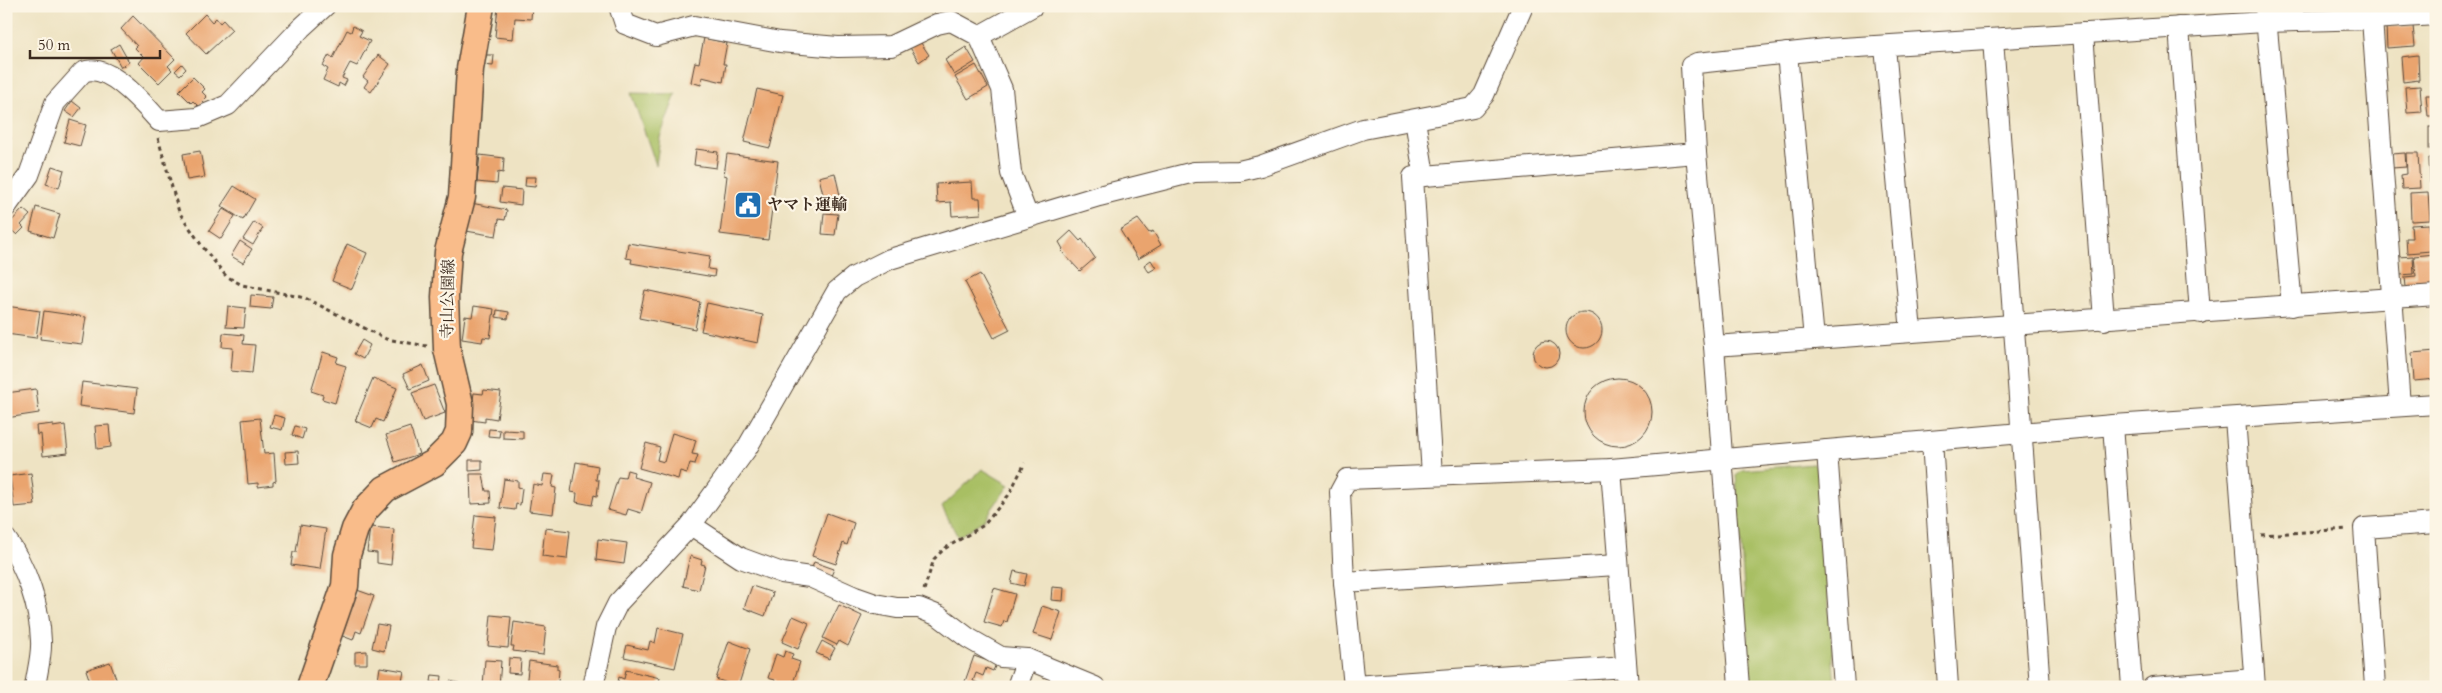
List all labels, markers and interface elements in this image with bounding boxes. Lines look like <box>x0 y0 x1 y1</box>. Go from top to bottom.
scale bar <box>30 28 160 60</box>
text: 50 m <box>38 35 70 55</box>
public building icon: ヤマト運輸 <box>733 190 763 220</box>
place label: ヤマト運輸 <box>767 194 848 216</box>
street label: 寺山公園線 <box>436 259 460 339</box>

